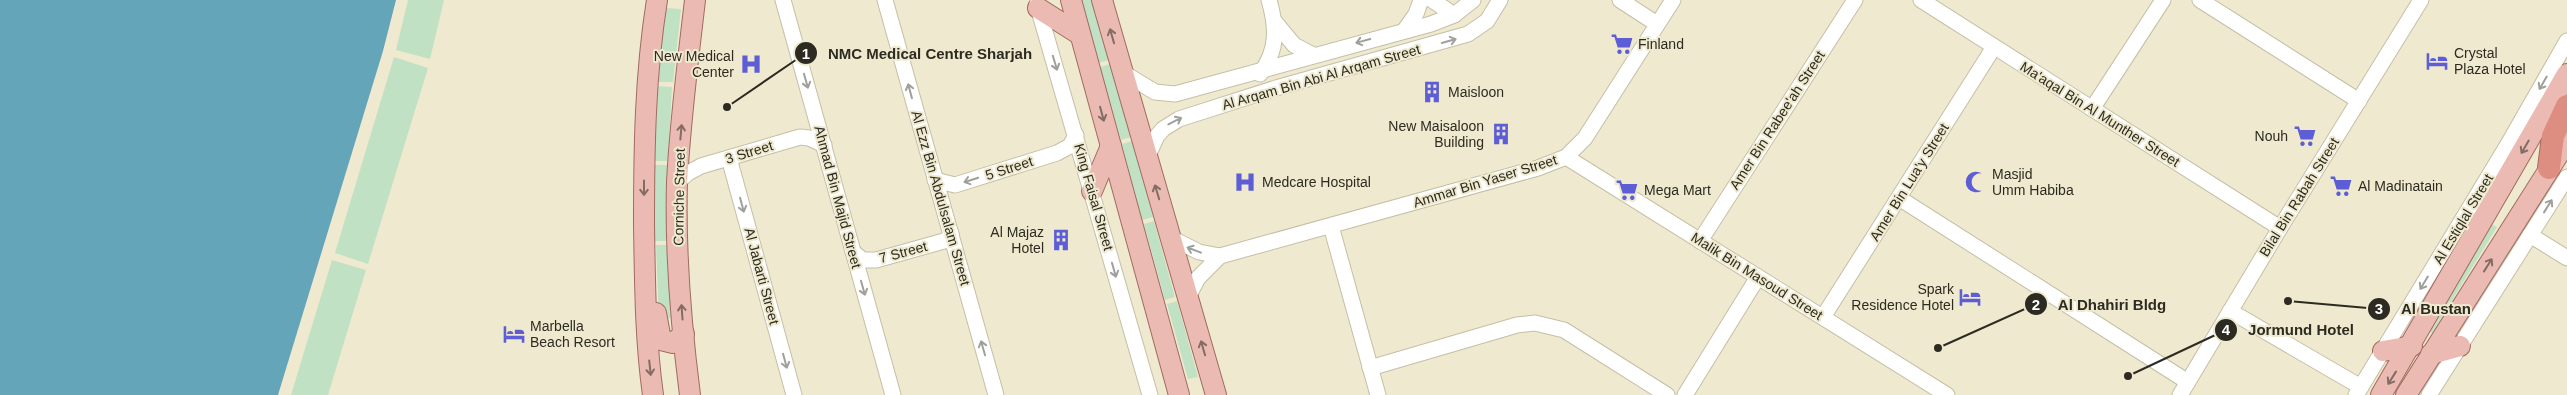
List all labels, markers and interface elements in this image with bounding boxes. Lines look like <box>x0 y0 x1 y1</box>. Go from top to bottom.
one-way arrow <box>1107 28 1117 44</box>
supermarket icon: Finland <box>1609 31 1635 57</box>
one-way arrow <box>1440 35 1456 45</box>
place label: Finland <box>1638 36 1684 52</box>
one-way arrow <box>1356 37 1372 46</box>
callout: NMC Medical Centre Sharjah <box>793 38 1042 68</box>
street label: Al Arqam Bin Abi Al Arqam Street <box>1220 41 1422 113</box>
text: 1 <box>802 45 810 62</box>
text: NMC Medical Centre Sharjah <box>828 45 1032 62</box>
place label: Crystal Plaza Hotel <box>2454 45 2526 77</box>
place label: New Medical Center <box>654 48 734 80</box>
street label: Amer Bin Rabee'ah Street <box>1726 48 1828 192</box>
hotel icon: Crystal Plaza Hotel <box>2424 48 2450 74</box>
hospital icon: New Medical Center <box>738 51 764 77</box>
one-way arrow <box>1050 55 1060 71</box>
street label: Ma'aqal Bin Al Munther Street <box>2017 58 2183 170</box>
one-way arrow <box>802 72 811 88</box>
one-way arrow <box>2537 76 2547 90</box>
building icon: Maisloon <box>1419 79 1445 105</box>
one-way arrow <box>905 83 915 99</box>
place label: Maisloon <box>1448 84 1504 100</box>
one-way arrow <box>1098 106 1108 122</box>
street label: Al Ezz Bin Abdulsalam Street <box>908 109 974 287</box>
one-way arrow <box>1168 116 1183 126</box>
place label: New Maisaloon Building <box>1388 118 1484 150</box>
street label: Amer Bin Lua'y Street <box>1866 120 1952 244</box>
building icon: New Maisaloon Building <box>1488 121 1514 147</box>
supermarket icon: Nouh <box>2292 123 2318 149</box>
one-way arrow <box>676 124 685 140</box>
street label: Ahmad Bin Majid Street <box>811 124 865 270</box>
place label: Nouh <box>2255 128 2288 144</box>
street label: Bilal Bin Rabah Street <box>2256 135 2342 259</box>
street label: 3 Street <box>723 137 775 167</box>
one-way arrow <box>2520 139 2530 153</box>
street label: King Faisal Street <box>1071 142 1117 252</box>
street label: Corniche Street <box>670 148 688 246</box>
street label: Ammar Bin Yaser Street <box>1411 151 1559 211</box>
street label: 5 Street <box>983 153 1035 183</box>
place label: Masjid Umm Habiba <box>1992 166 2074 198</box>
hospital icon: Medcare Hospital <box>1232 169 1258 195</box>
mosque icon: Masjid Umm Habiba <box>1963 169 1989 195</box>
street label: Al Estiqlal Street <box>2430 171 2496 267</box>
supermarket icon: Al Madinatain <box>2328 173 2354 199</box>
place label: Medcare Hospital <box>1262 174 1371 190</box>
one-way arrow <box>963 176 979 186</box>
supermarket icon: Mega Mart <box>1614 177 1640 203</box>
place label: Al Madinatain <box>2358 178 2443 194</box>
one-way arrow <box>639 180 649 196</box>
place label: Mega Mart <box>1644 182 1711 198</box>
one-way arrow <box>1152 185 1162 201</box>
one-way arrow <box>738 196 747 212</box>
one-way arrow <box>2544 199 2554 213</box>
place label: Al Majaz Hotel <box>990 224 1044 256</box>
street label: Al Jabarti Street <box>741 226 783 326</box>
building icon: Al Majaz Hotel <box>1048 227 1074 253</box>
street label: Malik Bin Masoud Street <box>1688 229 1826 323</box>
street label: 7 Street <box>877 238 929 266</box>
one-way arrow <box>1187 245 1202 254</box>
one-way arrow <box>2483 258 2493 272</box>
one-way arrow <box>1110 262 1120 278</box>
one-way arrow <box>2419 276 2429 290</box>
one-way arrow <box>859 279 868 295</box>
place label: Spark Residence Hotel <box>1851 281 1955 313</box>
hotel icon: Spark Residence Hotel <box>1957 284 1983 310</box>
callout: Al Dhahiri Bldg <box>2023 289 2176 319</box>
callout: Al Bustan <box>2366 294 2481 324</box>
text: 2 <box>2032 296 2040 313</box>
text: Al Dhahiri Bldg <box>2058 296 2166 313</box>
text: 3 <box>2375 300 2383 317</box>
text: Al Bustan <box>2401 300 2471 317</box>
one-way arrow <box>677 304 687 320</box>
callout: Jormund Hotel <box>2213 315 2364 345</box>
place label: Marbella Beach Resort <box>530 318 615 350</box>
hotel icon: Marbella Beach Resort <box>501 321 527 347</box>
text: 4 <box>2222 321 2231 338</box>
text: Jormund Hotel <box>2248 321 2354 338</box>
one-way arrow <box>978 340 988 356</box>
one-way arrow <box>1197 341 1207 357</box>
one-way arrow <box>781 353 790 369</box>
one-way arrow <box>645 360 655 376</box>
one-way arrow <box>2386 371 2396 385</box>

